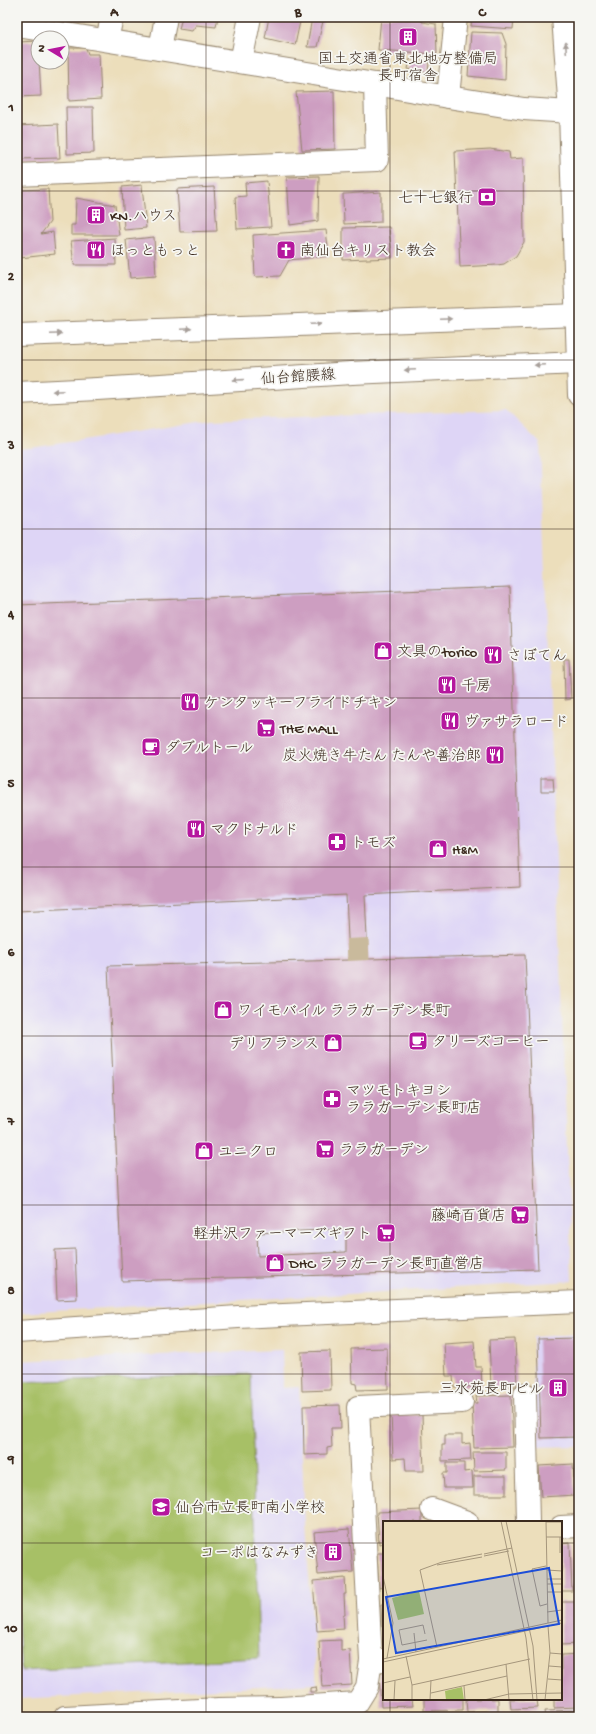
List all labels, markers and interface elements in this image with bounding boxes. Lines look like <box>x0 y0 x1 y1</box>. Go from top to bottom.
text: A <box>109 6 119 21</box>
text: B <box>294 6 303 21</box>
text: C <box>477 6 487 21</box>
building icon: 国土交通省東北地方整備局 長町宿舎 <box>397 26 419 48</box>
north arrow <box>30 30 70 70</box>
one-way arrow <box>562 42 569 54</box>
text: N <box>36 44 49 53</box>
place label: 国土交通省東北地方整備局 長町宿舎 <box>318 50 498 86</box>
text: 1 <box>7 101 14 116</box>
bank icon: 七十七銀行 <box>476 186 498 208</box>
place label: 七十七銀行 <box>398 189 473 208</box>
building icon: KN.ハウス <box>85 204 107 226</box>
place label: KN.ハウス <box>110 208 177 226</box>
restaurant icon: ほっともっと <box>85 239 107 261</box>
church icon: 南仙台キリスト教会 <box>275 239 297 261</box>
place label: 南仙台キリスト教会 <box>300 242 436 261</box>
place label: ほっともっと <box>110 243 200 261</box>
text: 2 <box>8 270 15 285</box>
one-way arrow <box>440 316 452 323</box>
one-way arrow <box>310 321 322 328</box>
one-way arrow <box>180 326 193 332</box>
one-way arrow <box>50 330 62 337</box>
one-way arrow <box>534 361 546 368</box>
street label: 仙台館腰線 <box>260 365 336 390</box>
one-way arrow <box>404 367 416 374</box>
one-way arrow <box>232 377 244 384</box>
one-way arrow <box>51 388 64 394</box>
text: 3 <box>7 439 15 454</box>
text: 4 <box>7 608 15 623</box>
shop icon: 文具のtorico <box>372 640 394 662</box>
place label: 文具のtorico <box>397 644 478 662</box>
restaurant icon: さぼてん <box>482 644 504 666</box>
place label: さぼてん <box>507 648 567 666</box>
restaurant icon: 千房 <box>436 674 458 696</box>
place label: 千房 <box>461 678 491 696</box>
restaurant icon: ケンタッキーフライドチキン <box>179 691 201 713</box>
place label: ケンタッキーフライドチキン <box>204 695 397 713</box>
restaurant icon: ヴァサラロード <box>439 710 461 732</box>
place label: ヴァサラロード <box>464 714 569 732</box>
supermarket icon: THE MALL <box>255 717 277 739</box>
place label: THE MALL <box>279 721 338 739</box>
cafe icon: ダブルトール <box>140 736 162 758</box>
place label: ダブルトール <box>165 739 254 758</box>
restaurant icon: 炭火焼き牛たん たんや善治郎 <box>484 744 506 766</box>
place label: 炭火焼き牛たん たんや善治郎 <box>282 747 481 766</box>
text: 5 <box>8 777 15 792</box>
restaurant icon: マクドナルド <box>185 818 207 840</box>
place label: マクドナルド <box>210 822 299 840</box>
pharmacy icon: トモズ <box>326 831 348 853</box>
place label: トモズ <box>351 835 396 853</box>
shop icon: H&M <box>427 838 449 860</box>
place label: H&M <box>452 842 478 860</box>
text: 6 <box>8 946 15 961</box>
shop icon: ワイモバイル ララガーデン長町 <box>212 999 234 1021</box>
place label: ワイモバイル ララガーデン長町 <box>237 1003 451 1021</box>
cafe icon: タリーズコーヒー <box>407 1030 429 1052</box>
shop icon: デリフランス <box>322 1032 344 1054</box>
place label: タリーズコーヒー <box>432 1034 550 1052</box>
place label: デリフランス <box>229 1036 319 1054</box>
place label: マツモトキヨシ ララガーデン長町店 <box>346 1083 481 1118</box>
pharmacy icon: マツモトキヨシ ララガーデン長町店 <box>321 1088 343 1110</box>
text: 7 <box>7 1115 16 1130</box>
supermarket icon: ララガーデン <box>314 1138 336 1160</box>
shop icon: ユニクロ <box>193 1140 215 1162</box>
place label: ララガーデン <box>339 1142 429 1160</box>
place label: ユニクロ <box>218 1144 278 1162</box>
supermarket icon: 藤崎百貨店 <box>509 1204 531 1226</box>
place label: 藤崎百貨店 <box>431 1207 506 1226</box>
supermarket icon: 軽井沢ファーマーズギフト <box>375 1222 397 1244</box>
place label: 軽井沢ファーマーズギフト <box>193 1225 372 1244</box>
shop icon: DHC ララガーデン長町直営店 <box>264 1252 286 1274</box>
place label: DHC ララガーデン長町直営店 <box>288 1255 484 1274</box>
text: 8 <box>7 1284 15 1299</box>
building icon: 三水苑長町ビル <box>547 1377 569 1399</box>
place label: 三水苑長町ビル <box>439 1380 544 1399</box>
text: 9 <box>7 1453 15 1468</box>
school or university icon: 仙台市立長町南小学校 <box>150 1496 172 1518</box>
place label: 仙台市立長町南小学校 <box>175 1499 325 1518</box>
inset map <box>383 1521 562 1700</box>
building icon: コーポはなみずき <box>322 1541 344 1563</box>
place label: コーポはなみずき <box>200 1545 319 1563</box>
text: 10 <box>4 1622 18 1637</box>

